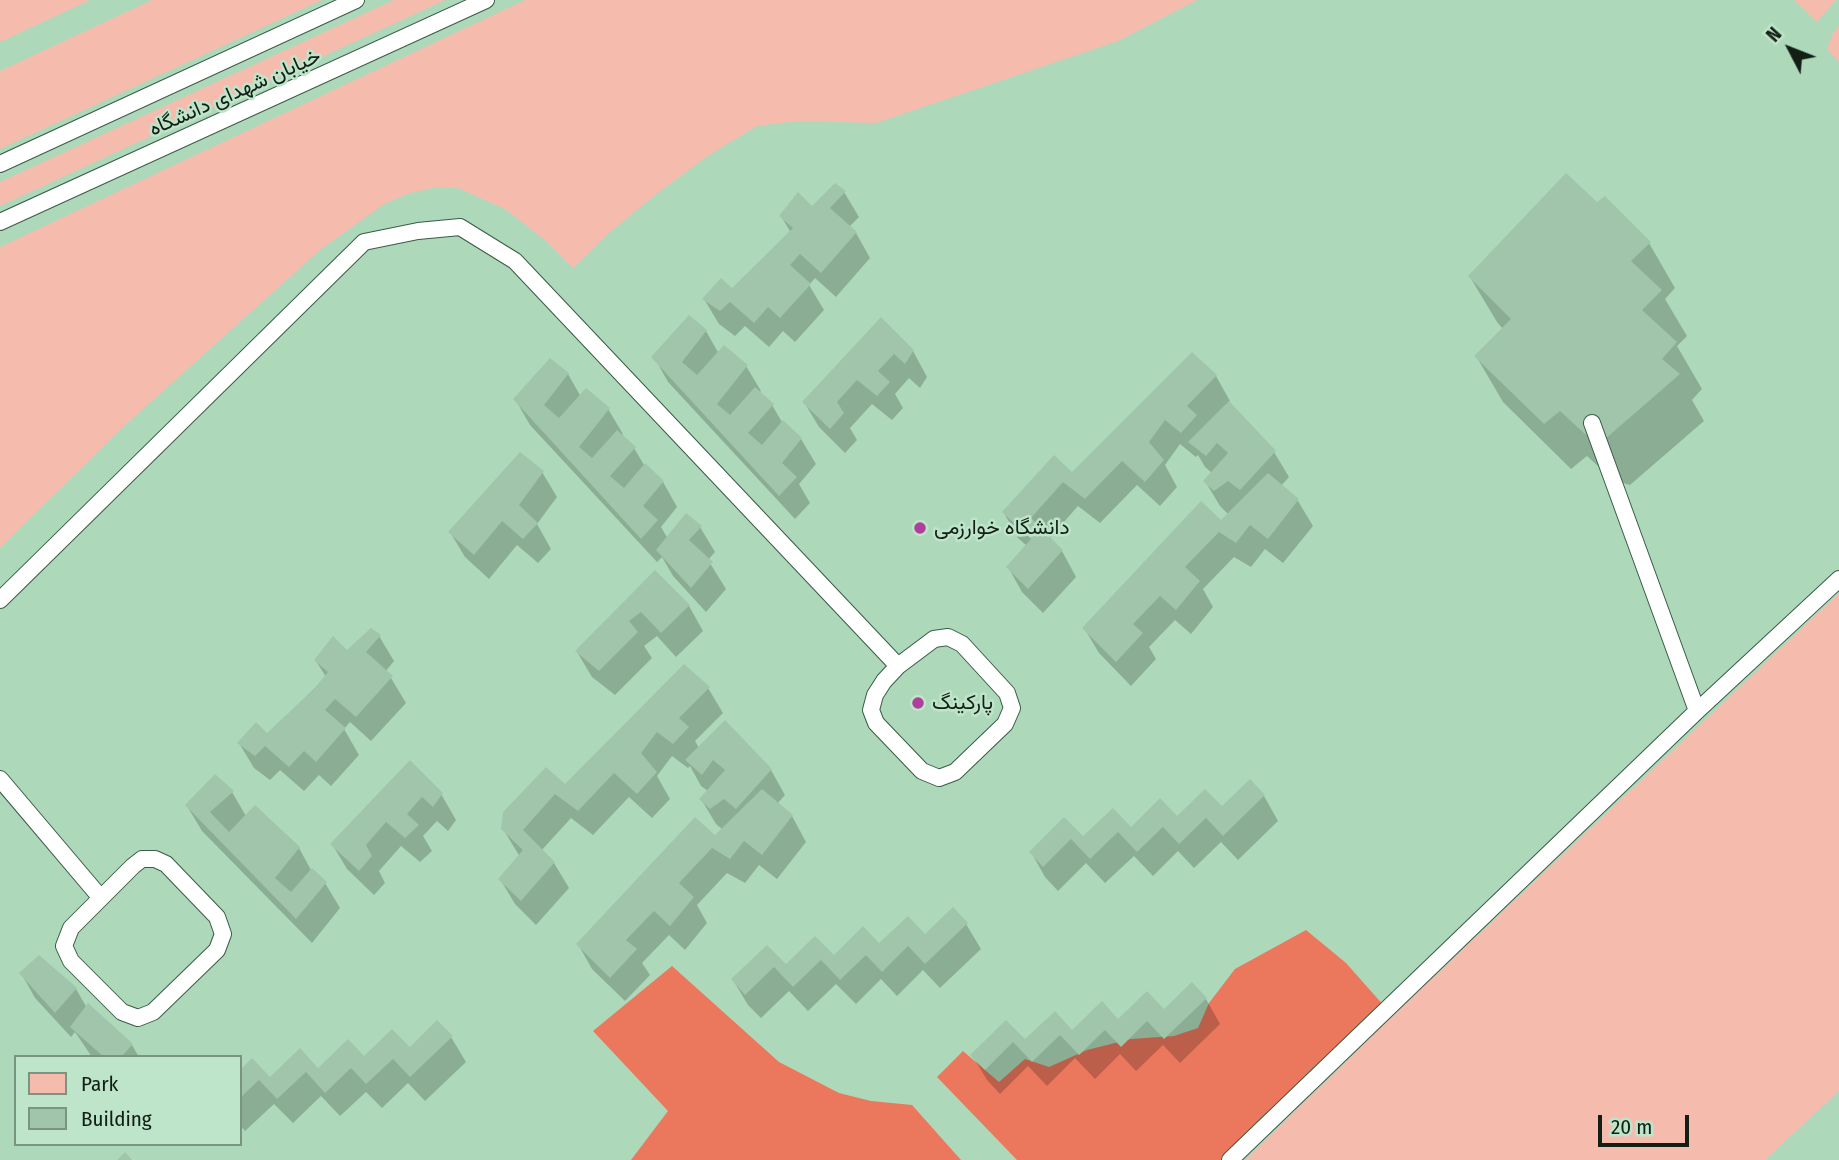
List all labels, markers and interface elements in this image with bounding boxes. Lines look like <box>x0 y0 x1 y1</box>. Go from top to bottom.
north arrow <box>1755 14 1825 84</box>
text: N <box>1762 23 1786 47</box>
street label: خیابان شهدای دانشگاه <box>145 44 325 142</box>
place label: دانشگاه خوارزمی <box>934 515 1070 541</box>
marker: دانشگاه خوارزمی <box>912 520 928 536</box>
place label: پارکینگ <box>932 690 993 716</box>
marker: پارکینگ <box>910 695 926 711</box>
legend <box>14 1055 242 1146</box>
text: Park <box>81 1071 118 1097</box>
scale bar <box>1601 1100 1692 1144</box>
text: Building <box>81 1106 152 1132</box>
text: 20 m <box>1611 1114 1652 1140</box>

